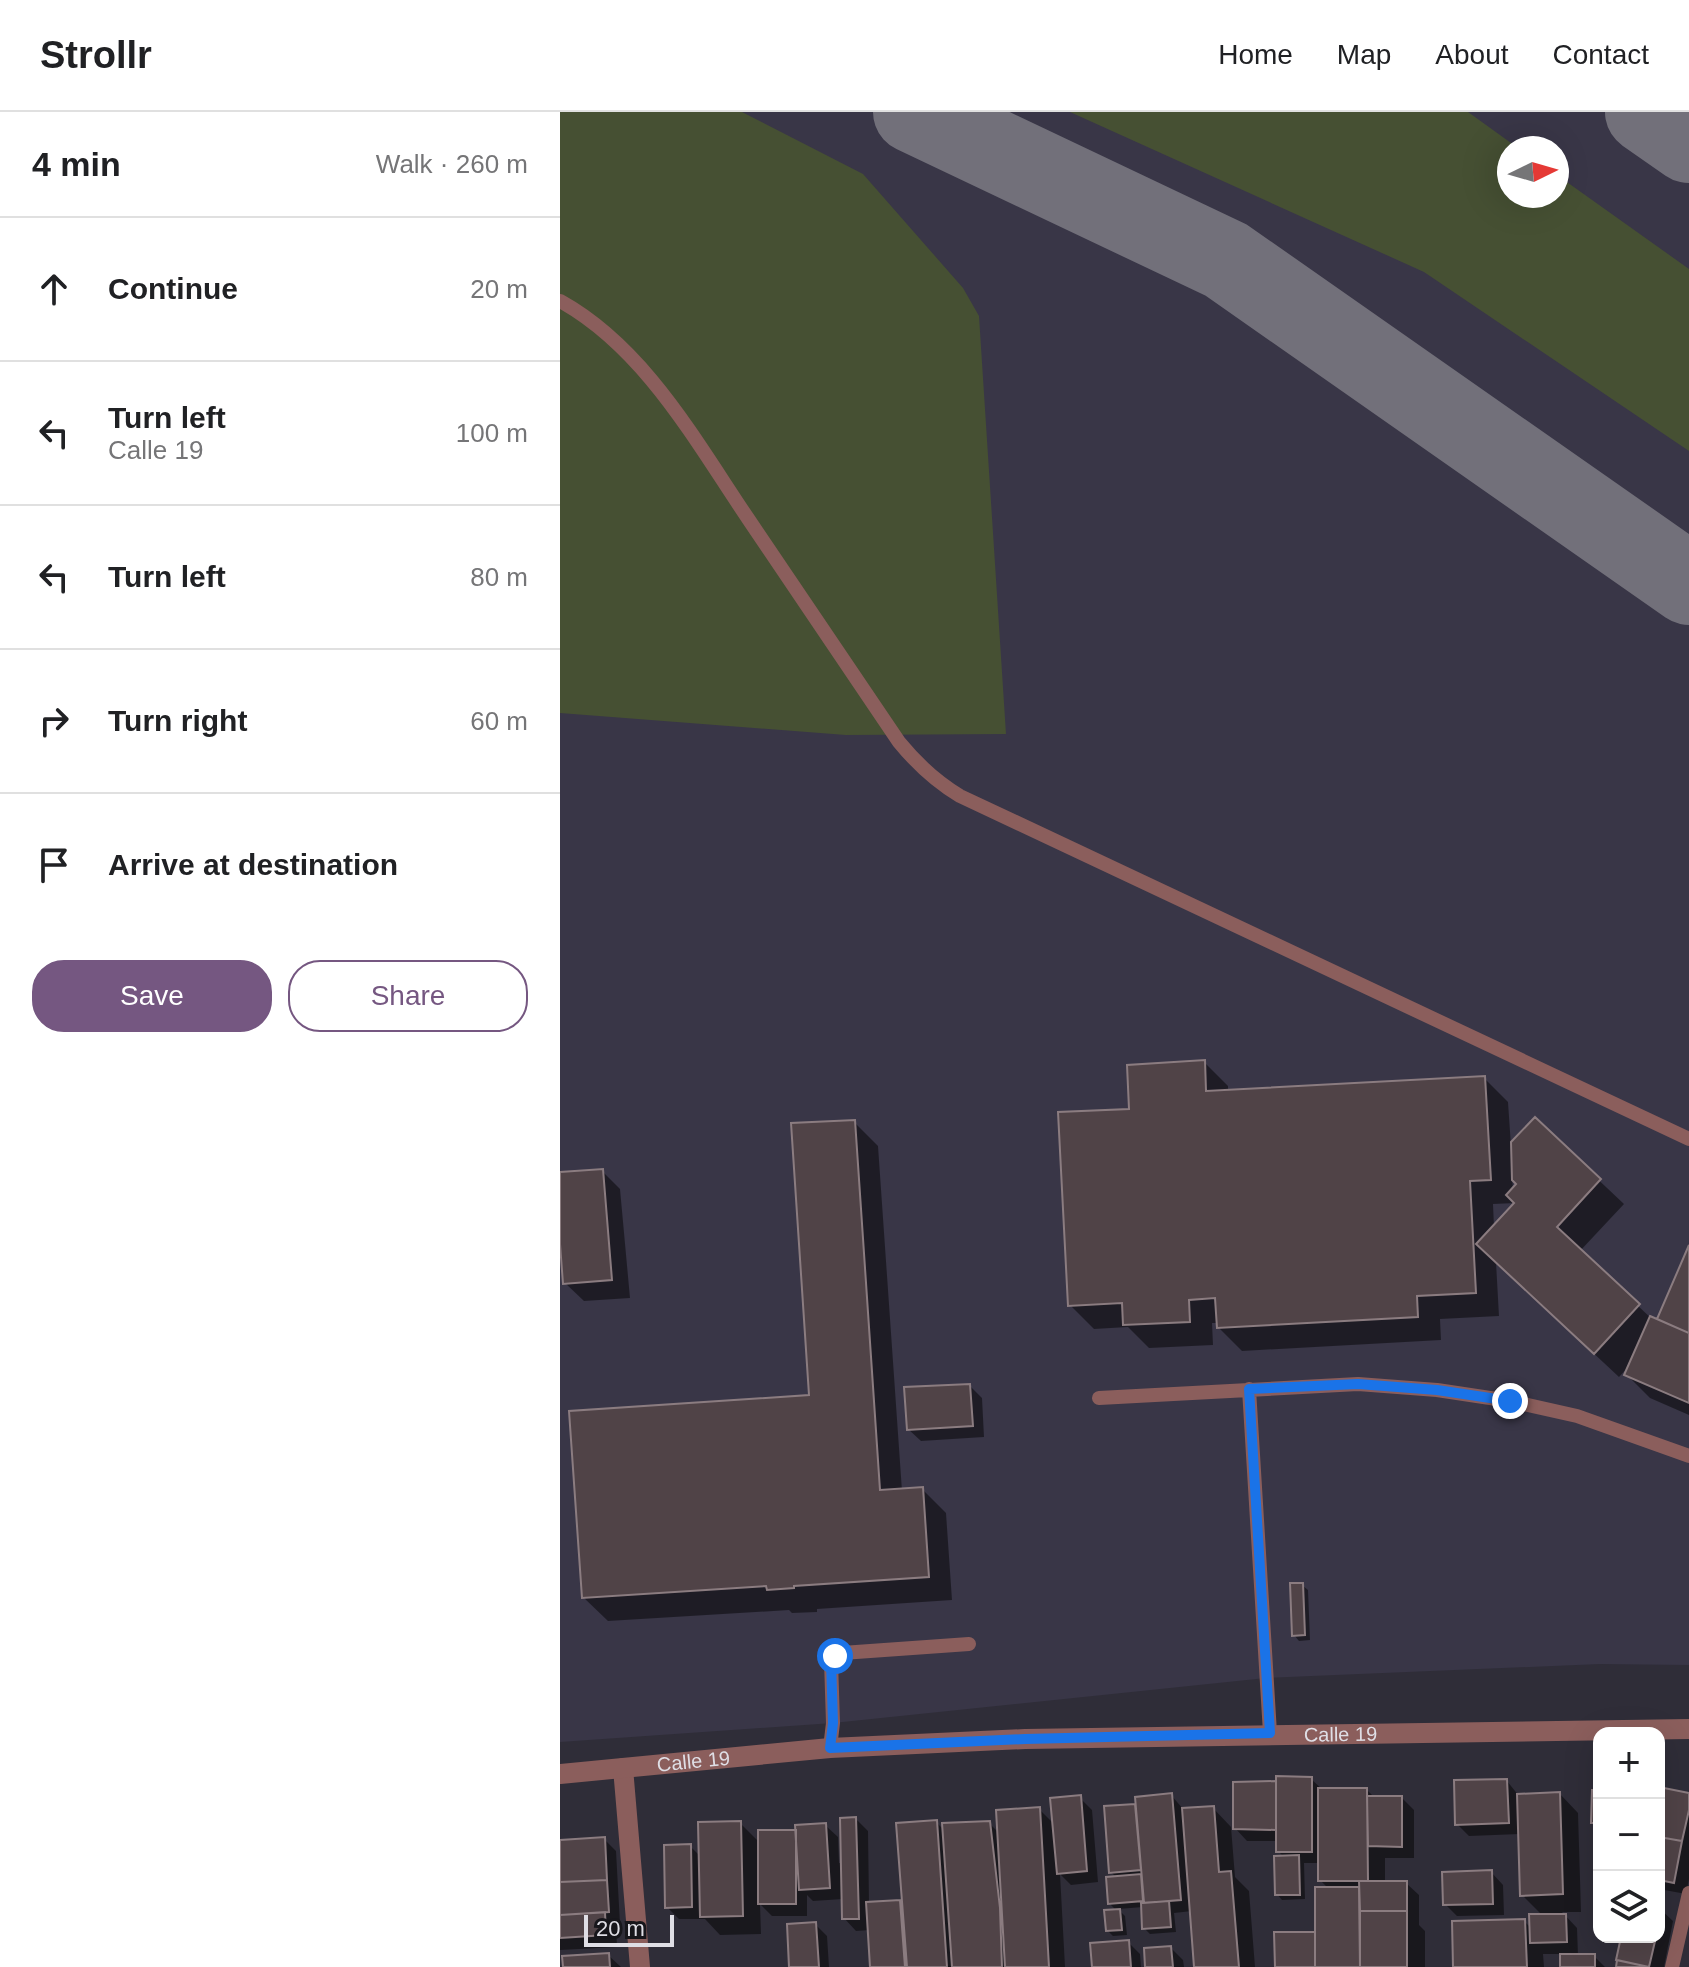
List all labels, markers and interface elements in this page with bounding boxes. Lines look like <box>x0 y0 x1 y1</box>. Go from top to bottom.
text: Strollr <box>40 34 152 76</box>
text: Home <box>1218 39 1293 70</box>
text: Map <box>1337 39 1391 70</box>
text: About <box>1435 39 1509 70</box>
text: Contact <box>1553 39 1649 70</box>
north arrow <box>1497 136 1569 208</box>
text: 4 min <box>32 145 121 183</box>
text: Walk · 260 m <box>376 149 528 179</box>
icon: ahead <box>32 267 76 311</box>
text: Continue <box>108 272 238 305</box>
text: 20 m <box>470 274 528 304</box>
text: Turn left <box>108 401 226 434</box>
icon: left <box>32 411 76 455</box>
text: 100 m <box>456 418 528 448</box>
text: Calle 19 <box>108 435 203 465</box>
icon: left <box>32 555 76 599</box>
text: Turn left <box>108 560 226 593</box>
text: 80 m <box>470 562 528 592</box>
icon: right <box>32 699 76 743</box>
text: Turn right <box>108 704 247 737</box>
text: 60 m <box>470 706 528 736</box>
icon: arrive <box>32 843 76 887</box>
text: Arrive at destination <box>108 848 398 881</box>
button: Save <box>32 960 272 1032</box>
button: Share <box>288 960 528 1032</box>
route end <box>1492 1383 1528 1419</box>
route start <box>817 1638 853 1674</box>
street label: Calle 19 <box>1304 1723 1377 1746</box>
map controls <box>1593 1727 1665 1943</box>
button: + <box>1593 1727 1665 1799</box>
street label: Calle 19 <box>656 1747 731 1776</box>
button: − <box>1593 1799 1665 1871</box>
button: layers <box>1593 1871 1665 1943</box>
scale bar <box>584 1911 674 1947</box>
text: 20 m <box>596 1916 645 1941</box>

